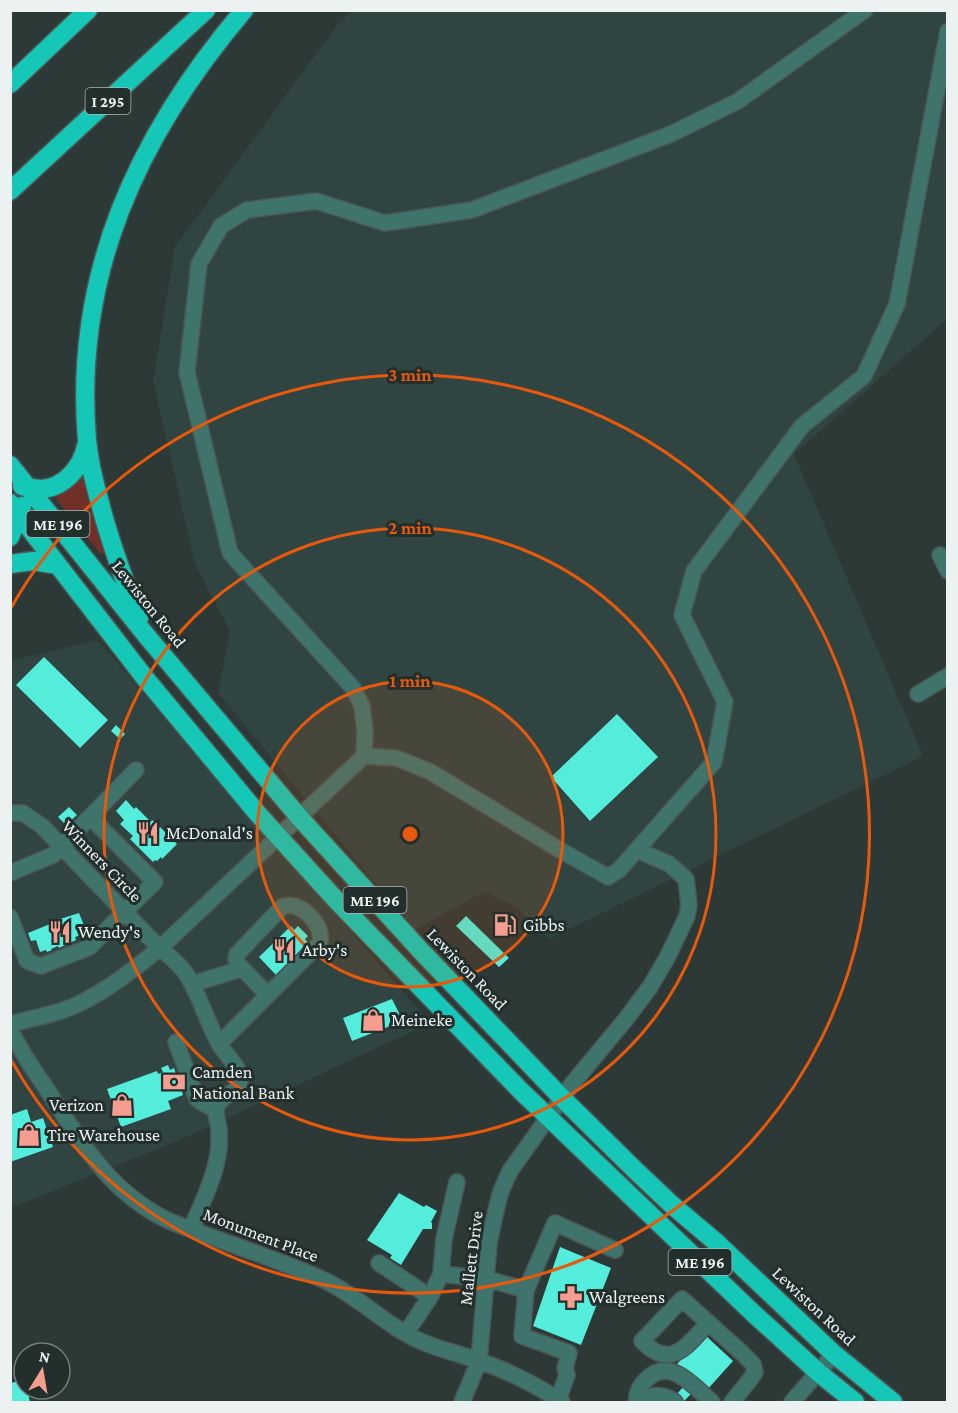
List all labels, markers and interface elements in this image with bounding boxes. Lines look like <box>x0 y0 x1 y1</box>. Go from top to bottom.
road number: I 295 <box>86 88 130 114</box>
text: 3 min <box>388 365 432 385</box>
road number: ME 196 <box>26 511 90 537</box>
text: 2 min <box>388 518 432 538</box>
street label: Lewiston Road <box>108 556 191 652</box>
text: 1 min <box>390 671 431 691</box>
street label: Winners Circle <box>58 816 146 906</box>
restaurant icon: McDonald's <box>135 820 161 846</box>
place label: McDonald's <box>166 823 253 843</box>
centre of rings <box>400 824 420 844</box>
road number: ME 196 <box>344 887 406 913</box>
fuel station icon: Gibbs <box>492 912 518 938</box>
place label: Gibbs <box>523 915 565 935</box>
restaurant icon: Wendy's <box>47 919 73 945</box>
place label: Wendy's <box>78 922 140 942</box>
street label: Lewiston Road <box>423 924 511 1015</box>
restaurant icon: Arby's <box>271 937 297 963</box>
place label: Arby's <box>302 940 347 960</box>
shop icon: Meineke <box>360 1007 386 1033</box>
place label: Meineke <box>391 1010 453 1030</box>
place label: Camden National Bank <box>192 1062 295 1103</box>
bank icon: Camden National Bank <box>161 1069 187 1095</box>
shop icon: Verizon <box>109 1092 135 1118</box>
place label: Verizon <box>49 1095 104 1115</box>
shop icon: Tire Warehouse <box>16 1122 42 1148</box>
place label: Tire Warehouse <box>47 1125 160 1145</box>
street label: Monument Place <box>201 1204 322 1266</box>
street label: Mallett Drive <box>455 1210 487 1306</box>
road number: ME 196 <box>668 1249 732 1275</box>
street label: Lewiston Road <box>768 1262 860 1350</box>
pharmacy icon: Walgreens <box>558 1284 584 1310</box>
place label: Walgreens <box>589 1287 665 1307</box>
north arrow <box>12 1341 72 1401</box>
text: N <box>38 1347 52 1366</box>

